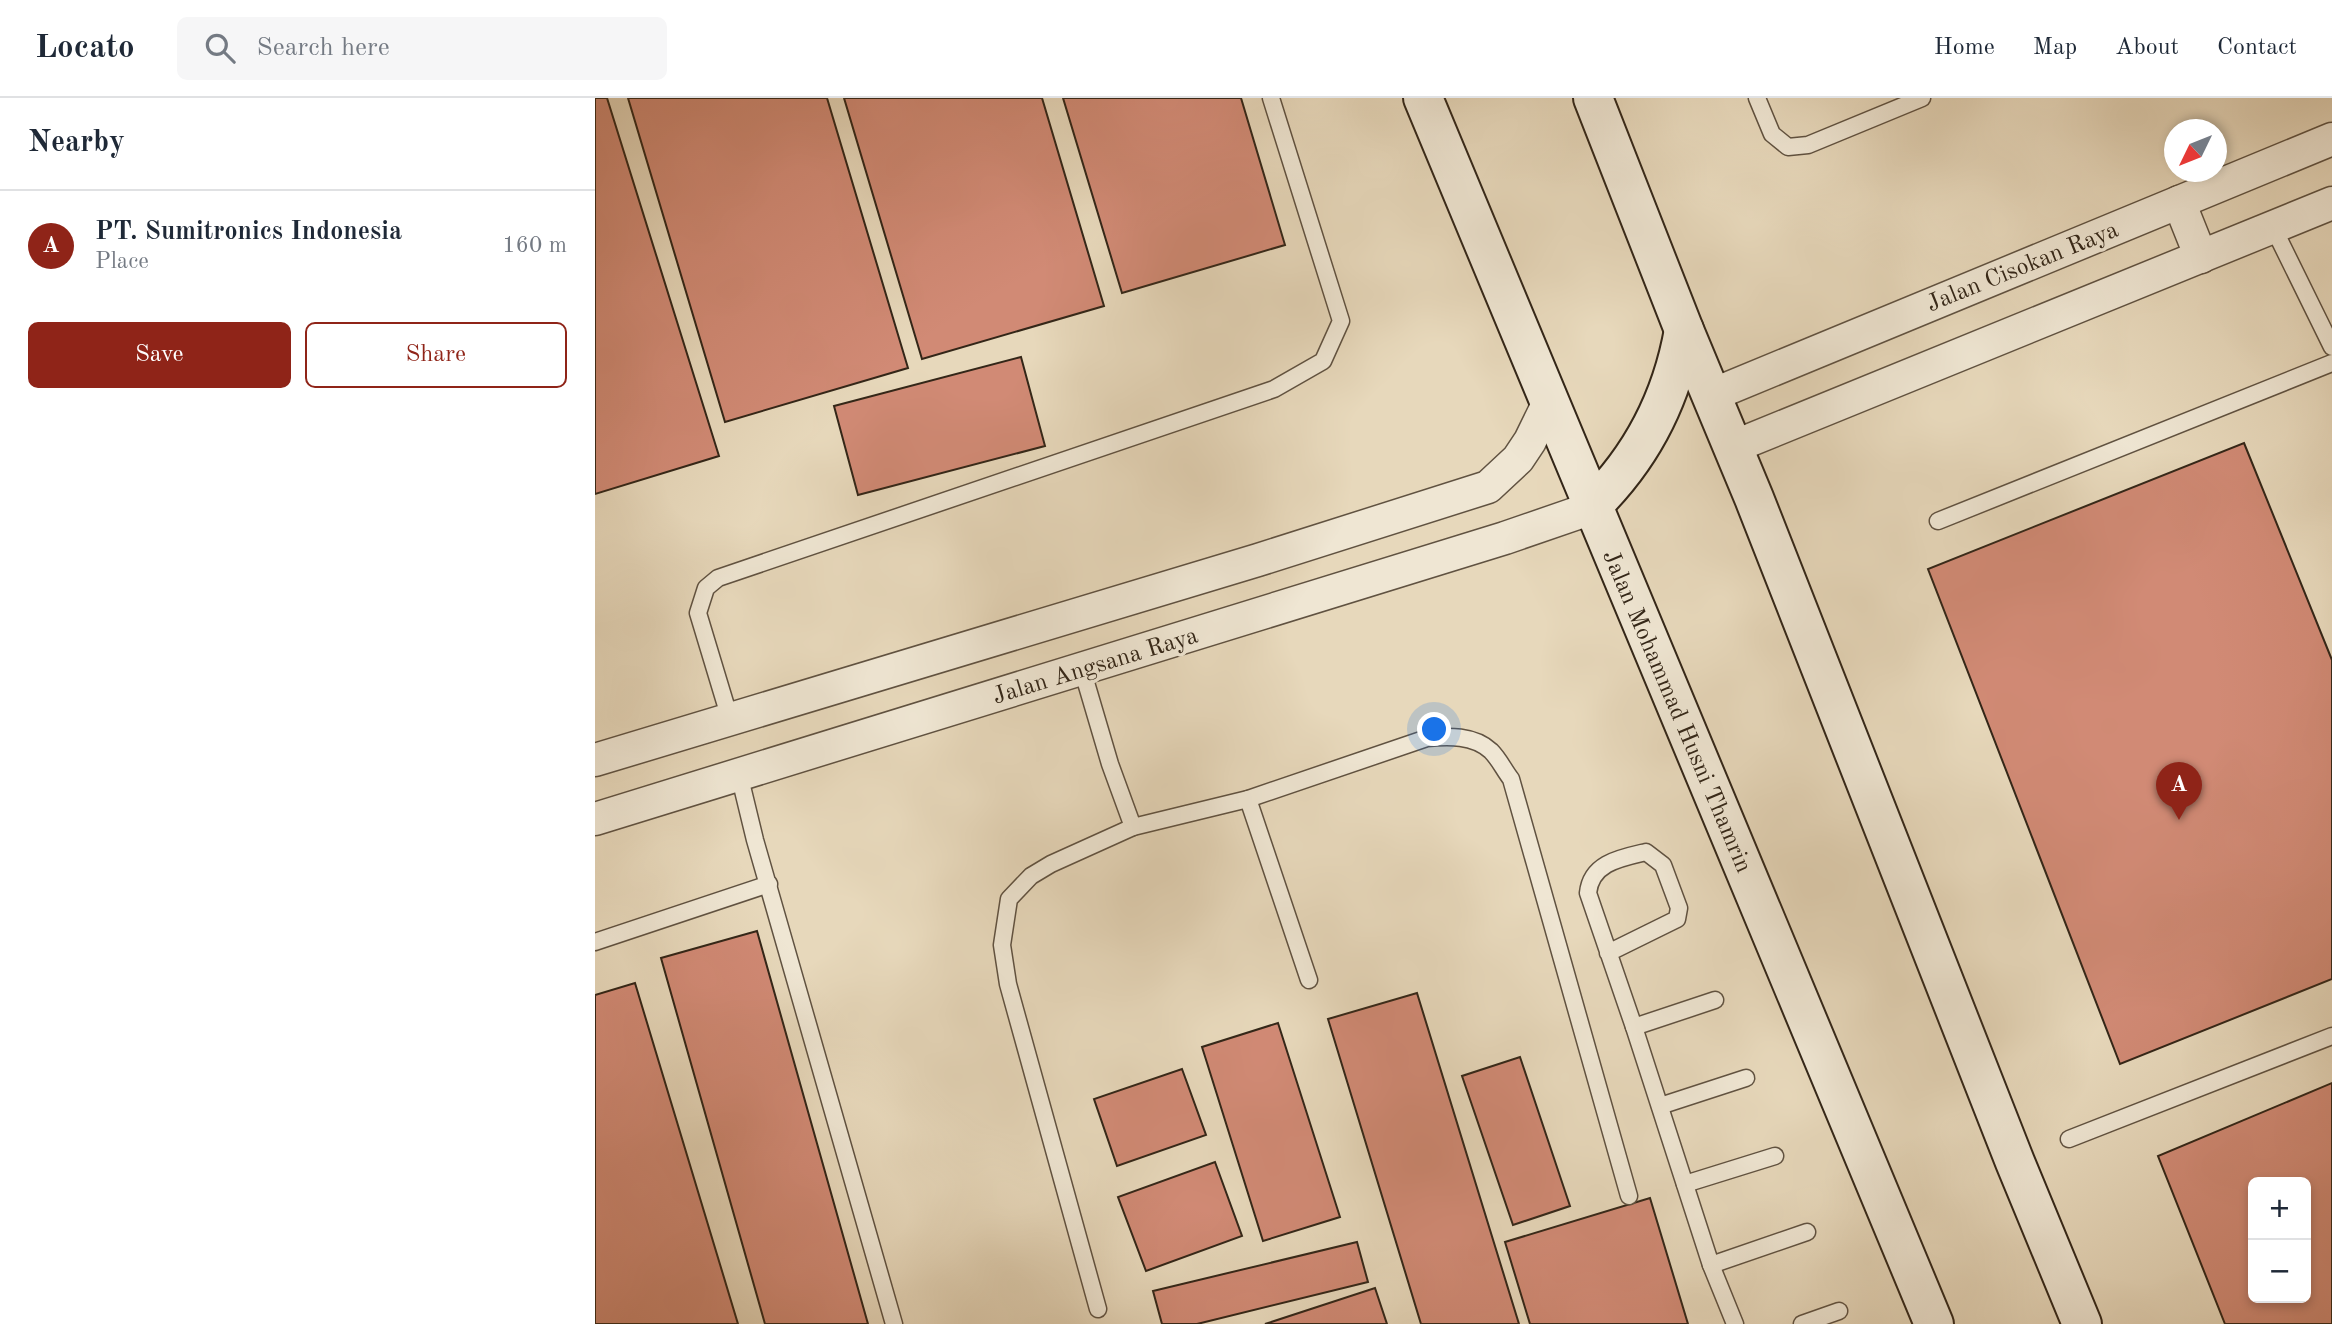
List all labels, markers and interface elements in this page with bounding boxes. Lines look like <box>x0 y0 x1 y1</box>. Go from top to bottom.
search box <box>177 17 667 80</box>
icon: search <box>201 29 239 67</box>
text: Locato <box>35 32 135 65</box>
text: Search here <box>257 35 390 61</box>
text: Home <box>1934 36 1995 60</box>
text: Map <box>2033 36 2077 60</box>
text: About <box>2115 36 2179 60</box>
text: Contact <box>2217 36 2297 60</box>
north arrow <box>2164 119 2227 182</box>
text: Nearby <box>28 128 125 158</box>
street label: Jalan Cisokan Raya <box>1924 218 2122 317</box>
text: PT. Sumitronics Indonesia <box>95 219 402 245</box>
text: A <box>42 234 60 257</box>
text: 160 m <box>502 234 567 257</box>
text: Place <box>95 250 149 273</box>
button: Save <box>28 322 291 388</box>
button: Share <box>305 322 567 388</box>
street label: Jalan Mohammad Husni Thamrin <box>1597 547 1755 877</box>
street label: Jalan Angsana Raya <box>990 624 1201 710</box>
your location <box>1417 712 1451 746</box>
pin: A <box>2156 762 2202 820</box>
map controls <box>2248 1177 2311 1303</box>
button: + <box>2248 1177 2311 1240</box>
button: − <box>2248 1240 2311 1303</box>

